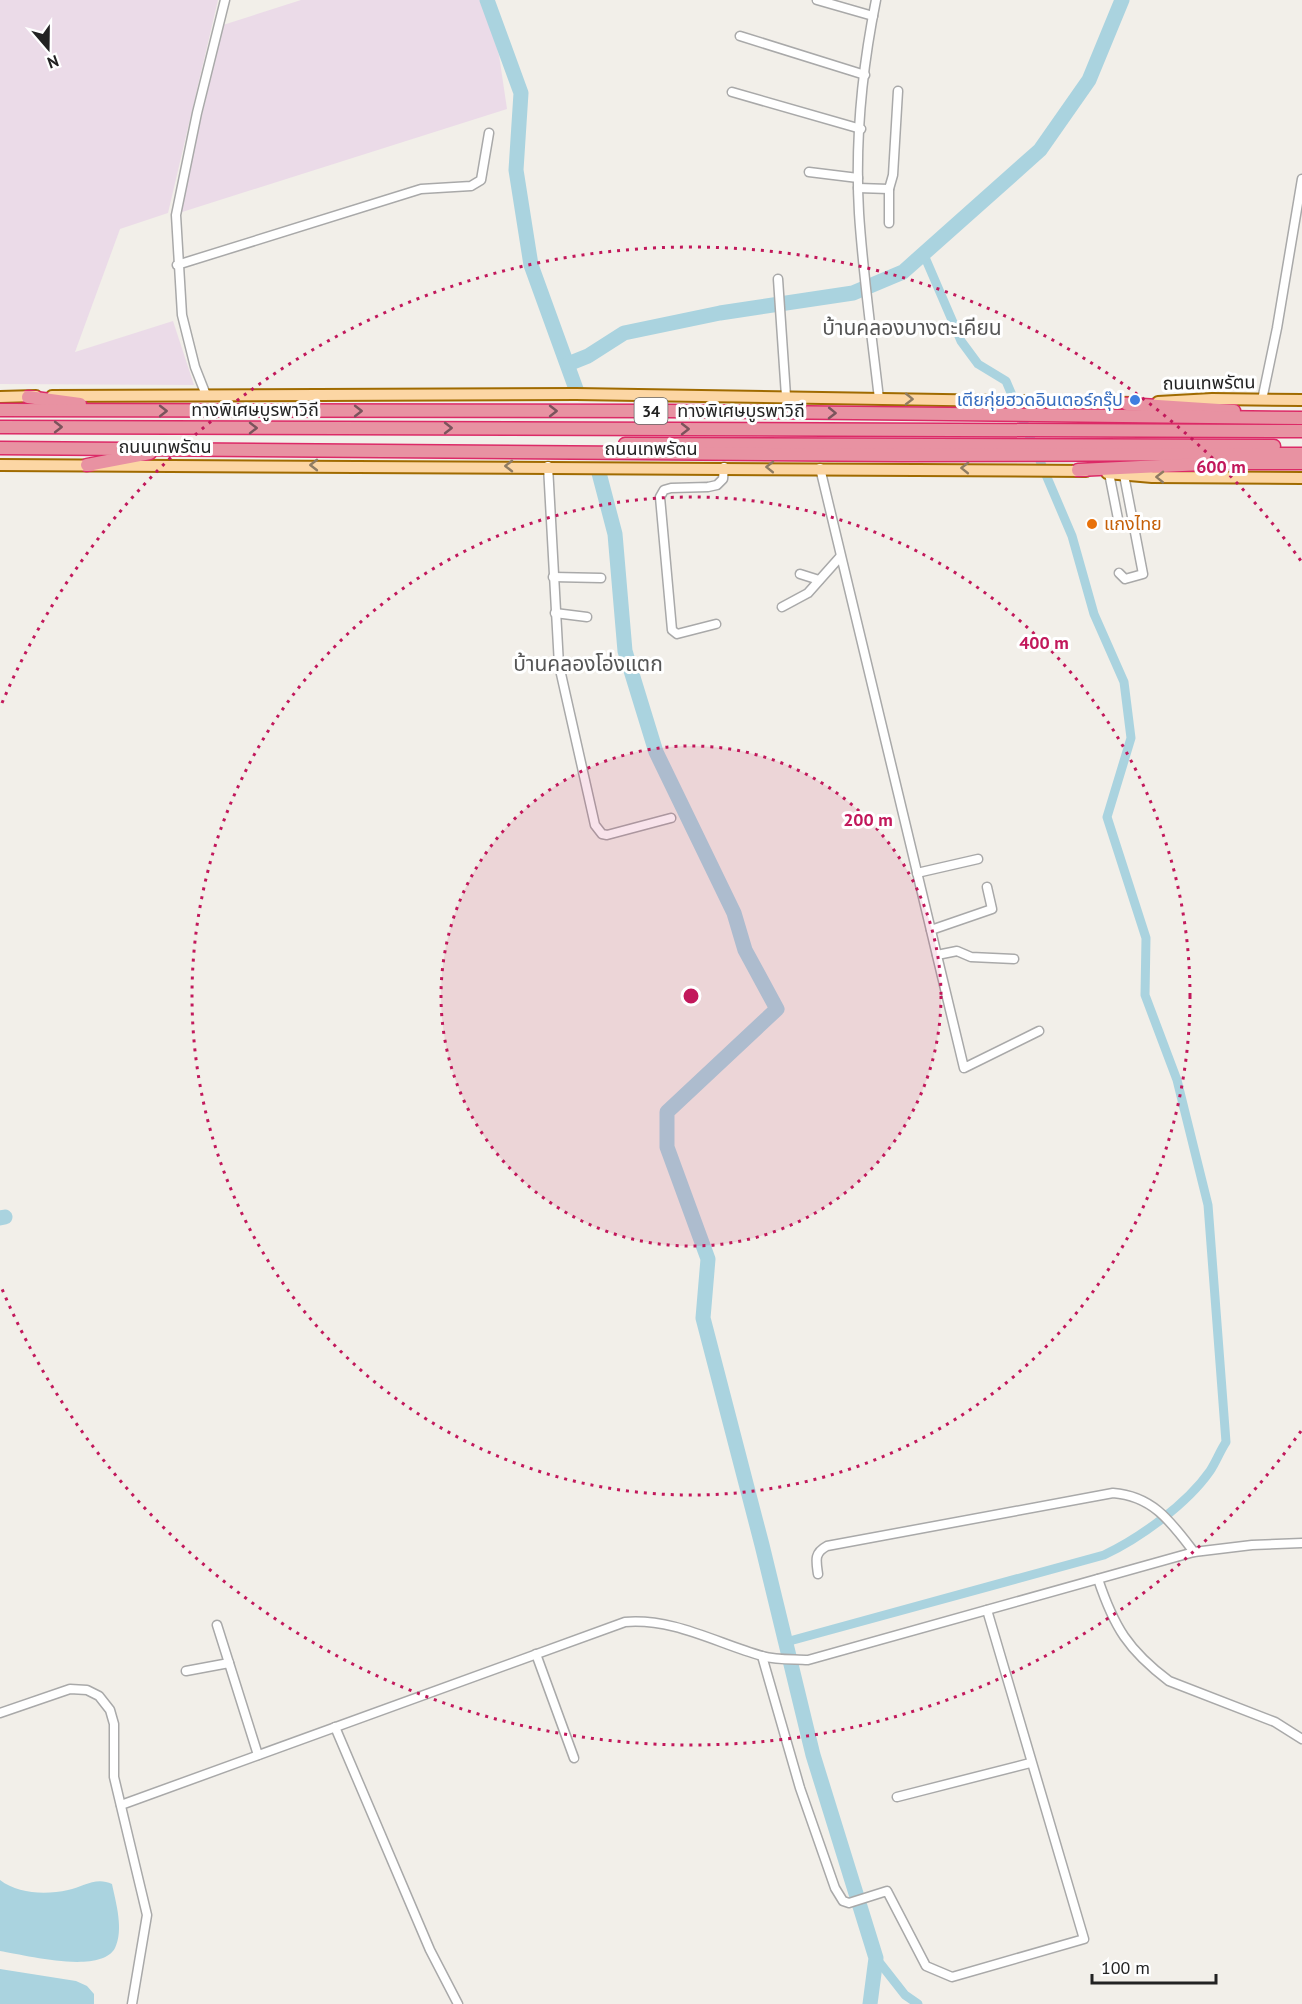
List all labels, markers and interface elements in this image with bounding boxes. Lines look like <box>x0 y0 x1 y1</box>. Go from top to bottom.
north arrow <box>18 18 78 78</box>
text: N <box>45 51 61 73</box>
district label: บ้านคลองบางตะเคียน <box>822 314 1002 341</box>
street label: ถนนเทพรัตน <box>1162 370 1256 395</box>
place label: เตียกุ่ยฮวดอินเตอร์กรุ๊ป <box>957 388 1123 411</box>
one-way arrow <box>904 393 913 406</box>
marker: เตียกุ่ยฮวดอินเตอร์กรุ๊ป <box>1128 393 1142 407</box>
street label: ทางพิเศษบูรพาวิถี <box>191 398 319 422</box>
road number: 34 <box>634 398 668 424</box>
street label: ทางพิเศษบูรพาวิถี <box>677 399 805 423</box>
one-way arrow <box>159 405 168 417</box>
one-way arrow <box>354 405 363 417</box>
one-way arrow <box>549 405 558 417</box>
one-way arrow <box>828 407 837 420</box>
one-way arrow <box>54 421 63 433</box>
one-way arrow <box>249 422 258 434</box>
one-way arrow <box>444 422 453 435</box>
one-way arrow <box>681 423 690 435</box>
street label: ถนนเทพรัตน <box>119 435 211 458</box>
street label: ถนนเทพรัตน <box>605 437 697 460</box>
text: 600 m <box>1196 455 1246 478</box>
one-way arrow <box>309 459 318 471</box>
one-way arrow <box>504 460 513 472</box>
one-way arrow <box>765 461 774 473</box>
one-way arrow <box>960 462 969 475</box>
one-way arrow <box>1155 471 1164 483</box>
place label: แกงไทย <box>1104 512 1162 535</box>
marker: แกงไทย <box>1085 517 1099 531</box>
text: 400 m <box>1019 631 1069 654</box>
district label: บ้านคลองโอ่งแตก <box>513 650 663 677</box>
text: 200 m <box>843 808 893 831</box>
centre of rings <box>681 986 701 1006</box>
scale bar <box>1092 1947 1216 1985</box>
text: 100 m <box>1101 1956 1150 1979</box>

